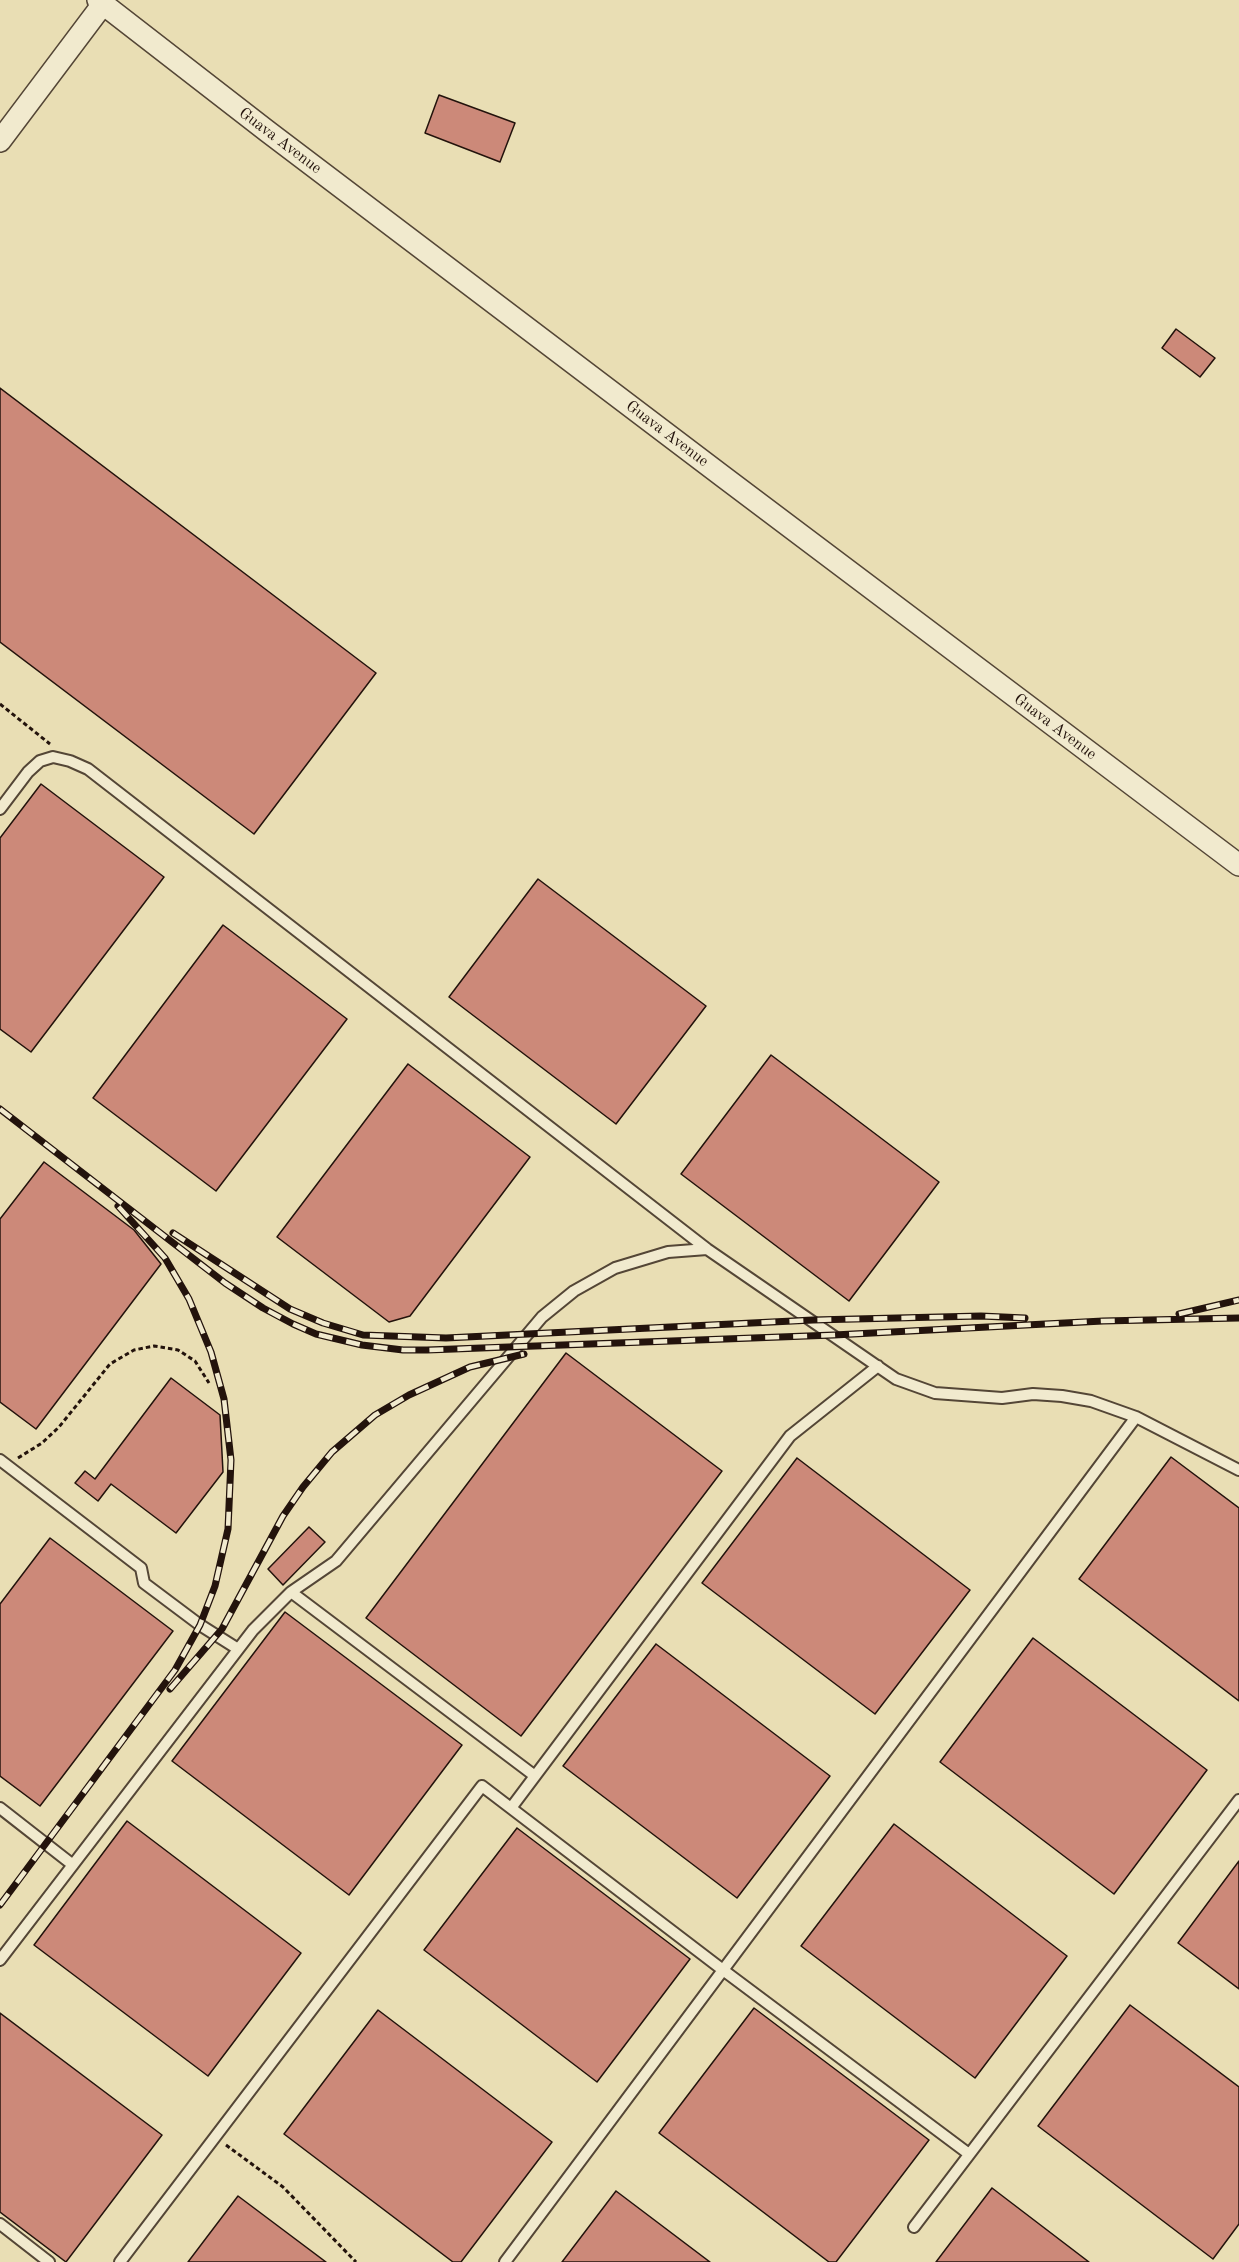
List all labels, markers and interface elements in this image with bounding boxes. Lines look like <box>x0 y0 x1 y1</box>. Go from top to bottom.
street label: Guava Avenue <box>235 104 325 178</box>
street label: Guava Avenue <box>622 397 712 471</box>
street label: Guava Avenue <box>1010 690 1100 764</box>

